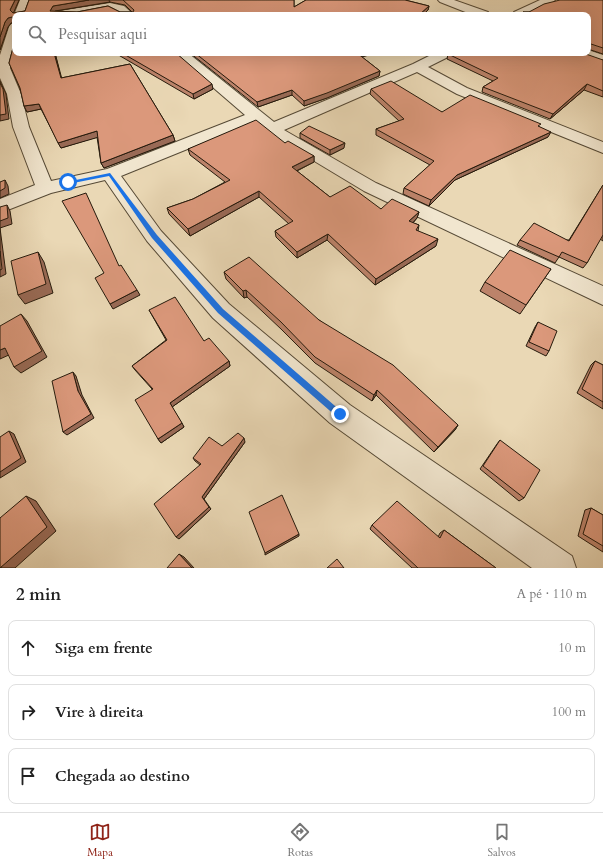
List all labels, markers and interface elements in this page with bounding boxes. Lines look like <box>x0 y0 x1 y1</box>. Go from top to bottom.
search box <box>12 12 591 56</box>
icon: search <box>26 23 48 45</box>
text: Pesquisar aqui <box>58 24 147 44</box>
route start <box>59 173 77 191</box>
route end <box>331 405 349 423</box>
text: 2 min <box>16 583 61 606</box>
text: A pé · 110 m <box>517 585 587 603</box>
icon: ahead <box>17 637 39 659</box>
text: Siga em frente <box>55 638 153 658</box>
text: 10 m <box>558 639 586 657</box>
icon: right <box>17 701 39 723</box>
text: Vire à direita <box>55 702 143 722</box>
text: 100 m <box>552 703 586 721</box>
icon: arrive <box>17 765 39 787</box>
text: Chegada ao destino <box>55 766 190 786</box>
tab: Mapa <box>87 821 113 860</box>
tab: Rotas <box>287 821 313 860</box>
tab: Salvos <box>487 821 516 860</box>

